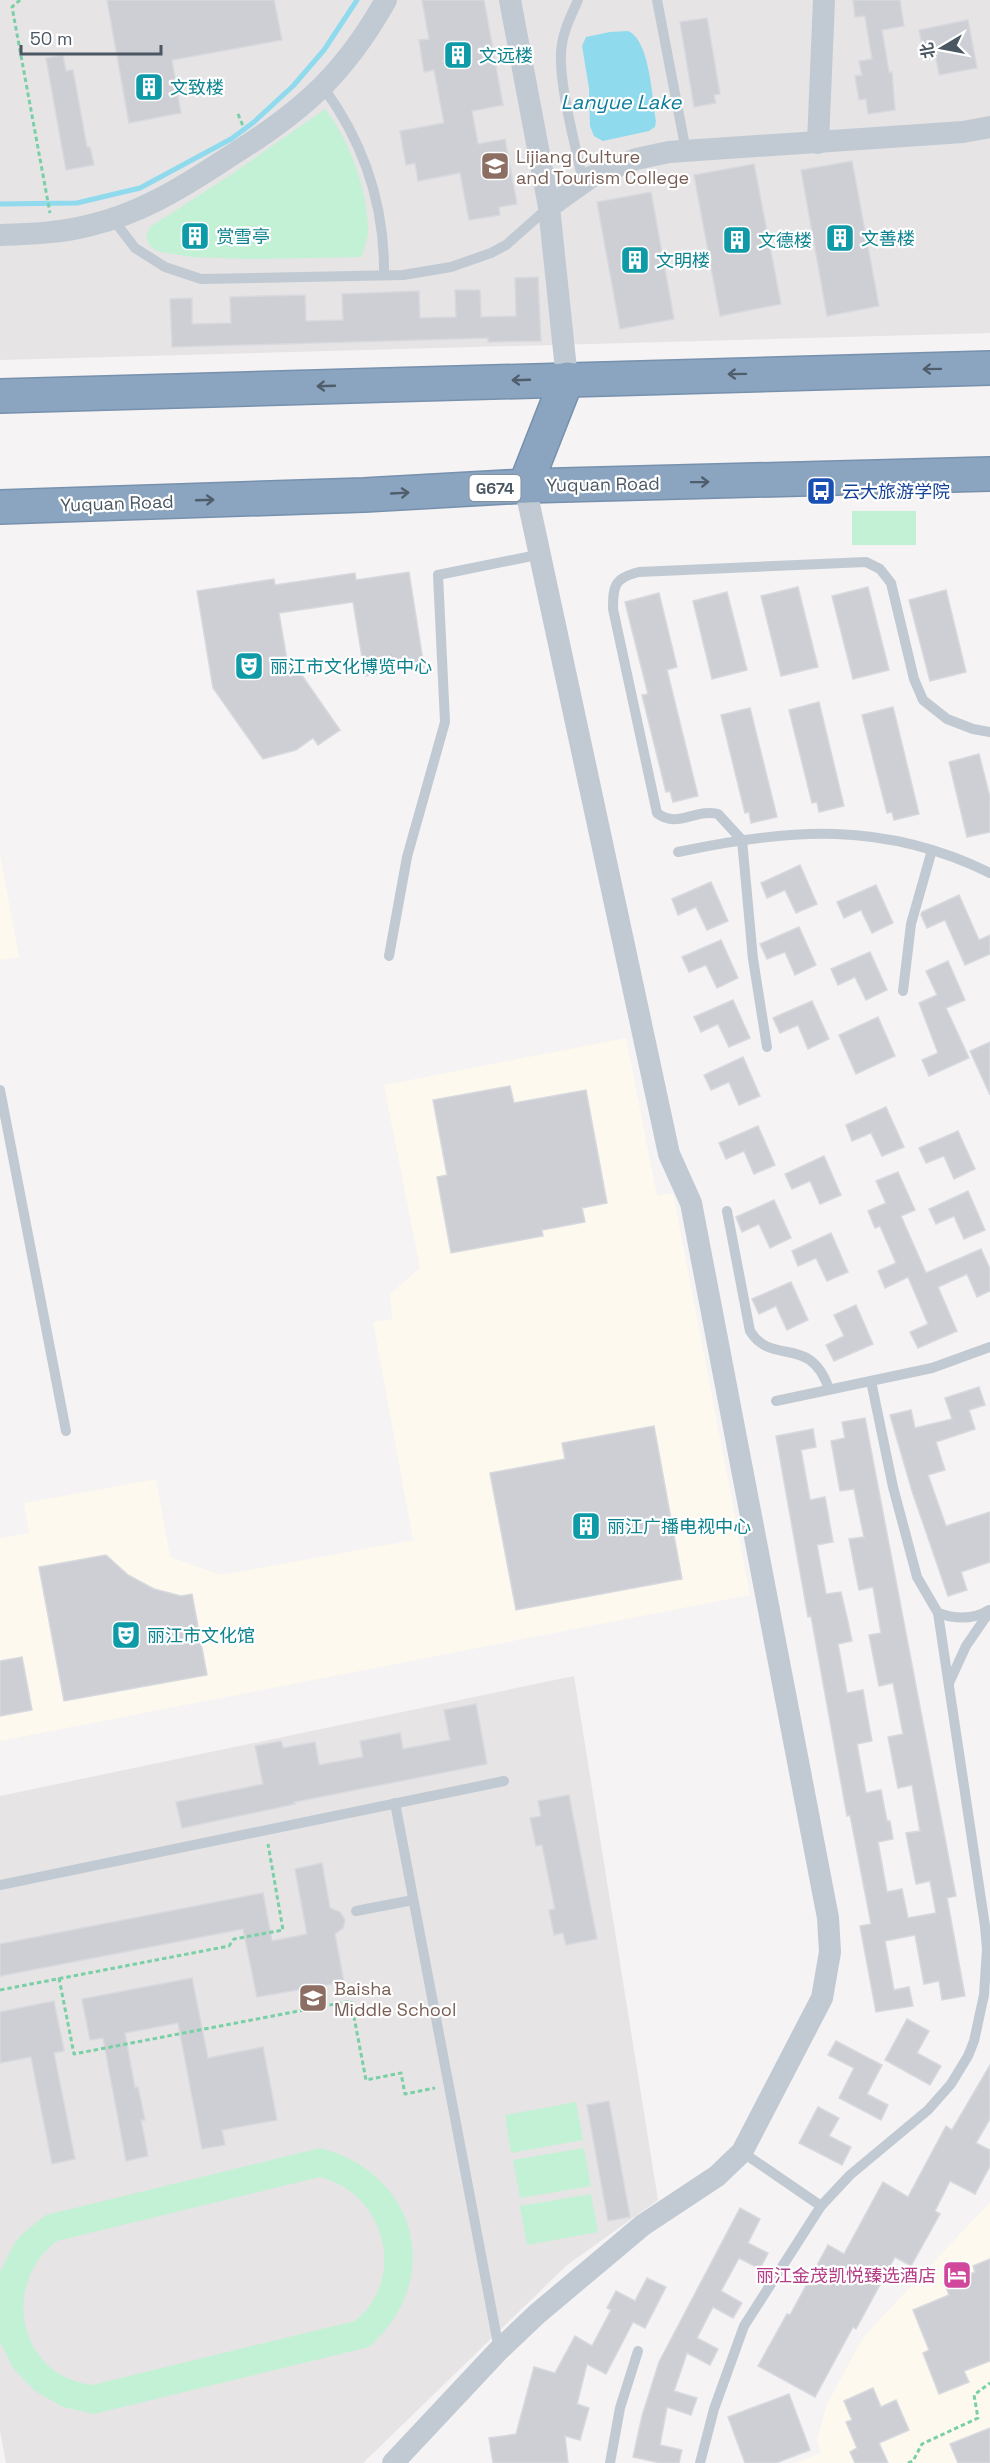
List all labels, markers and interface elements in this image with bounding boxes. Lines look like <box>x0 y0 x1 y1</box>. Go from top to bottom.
scale bar <box>21 18 160 56</box>
north arrow <box>912 18 972 78</box>
text: 50 m <box>30 27 72 50</box>
building icon: 文远楼 <box>442 39 474 71</box>
text: 北 <box>916 41 939 60</box>
place label: 文远楼 <box>479 44 533 67</box>
building icon: 文致楼 <box>133 71 165 103</box>
place label: 文致楼 <box>170 76 224 99</box>
water label: Lanyue Lake <box>561 89 682 115</box>
place label: Lijiang Culture and Tourism College <box>516 145 689 189</box>
school or university icon: Lijiang Culture and Tourism College <box>479 150 511 182</box>
building icon: 赏雪亭 <box>179 220 211 252</box>
building icon: 文善楼 <box>824 222 856 254</box>
building icon: 文德楼 <box>721 224 753 256</box>
place label: 赏雪亭 <box>216 225 270 248</box>
place label: 文善楼 <box>861 227 915 250</box>
place label: 文德楼 <box>758 229 812 252</box>
building icon: 文明楼 <box>619 244 651 276</box>
place label: 文明楼 <box>656 249 710 272</box>
one-way arrow <box>922 364 942 375</box>
one-way arrow <box>727 369 747 380</box>
one-way arrow <box>511 375 531 386</box>
one-way arrow <box>316 381 336 392</box>
street label: Yuquan Road <box>546 472 660 496</box>
road number: G674 <box>470 475 520 501</box>
bus stop icon: 云大旅游学院 <box>805 475 837 507</box>
one-way arrow <box>690 476 709 488</box>
place label: 云大旅游学院 <box>842 480 950 503</box>
one-way arrow <box>390 488 410 499</box>
street label: Yuquan Road <box>60 490 174 516</box>
one-way arrow <box>195 495 215 506</box>
theatre icon: 丽江市文化博览中心 <box>233 650 265 682</box>
place label: 丽江市文化博览中心 <box>270 655 432 678</box>
building icon: 丽江广播电视中心 <box>570 1510 602 1542</box>
place label: 丽江广播电视中心 <box>607 1515 751 1538</box>
theatre icon: 丽江市文化馆 <box>110 1619 142 1651</box>
place label: 丽江市文化馆 <box>147 1624 255 1647</box>
place label: Baisha Middle School <box>334 1977 456 2021</box>
school or university icon: Baisha Middle School <box>297 1982 329 2014</box>
hotel icon: 丽江金茂凯悦臻选酒店 <box>941 2259 973 2291</box>
place label: 丽江金茂凯悦臻选酒店 <box>756 2264 936 2287</box>

